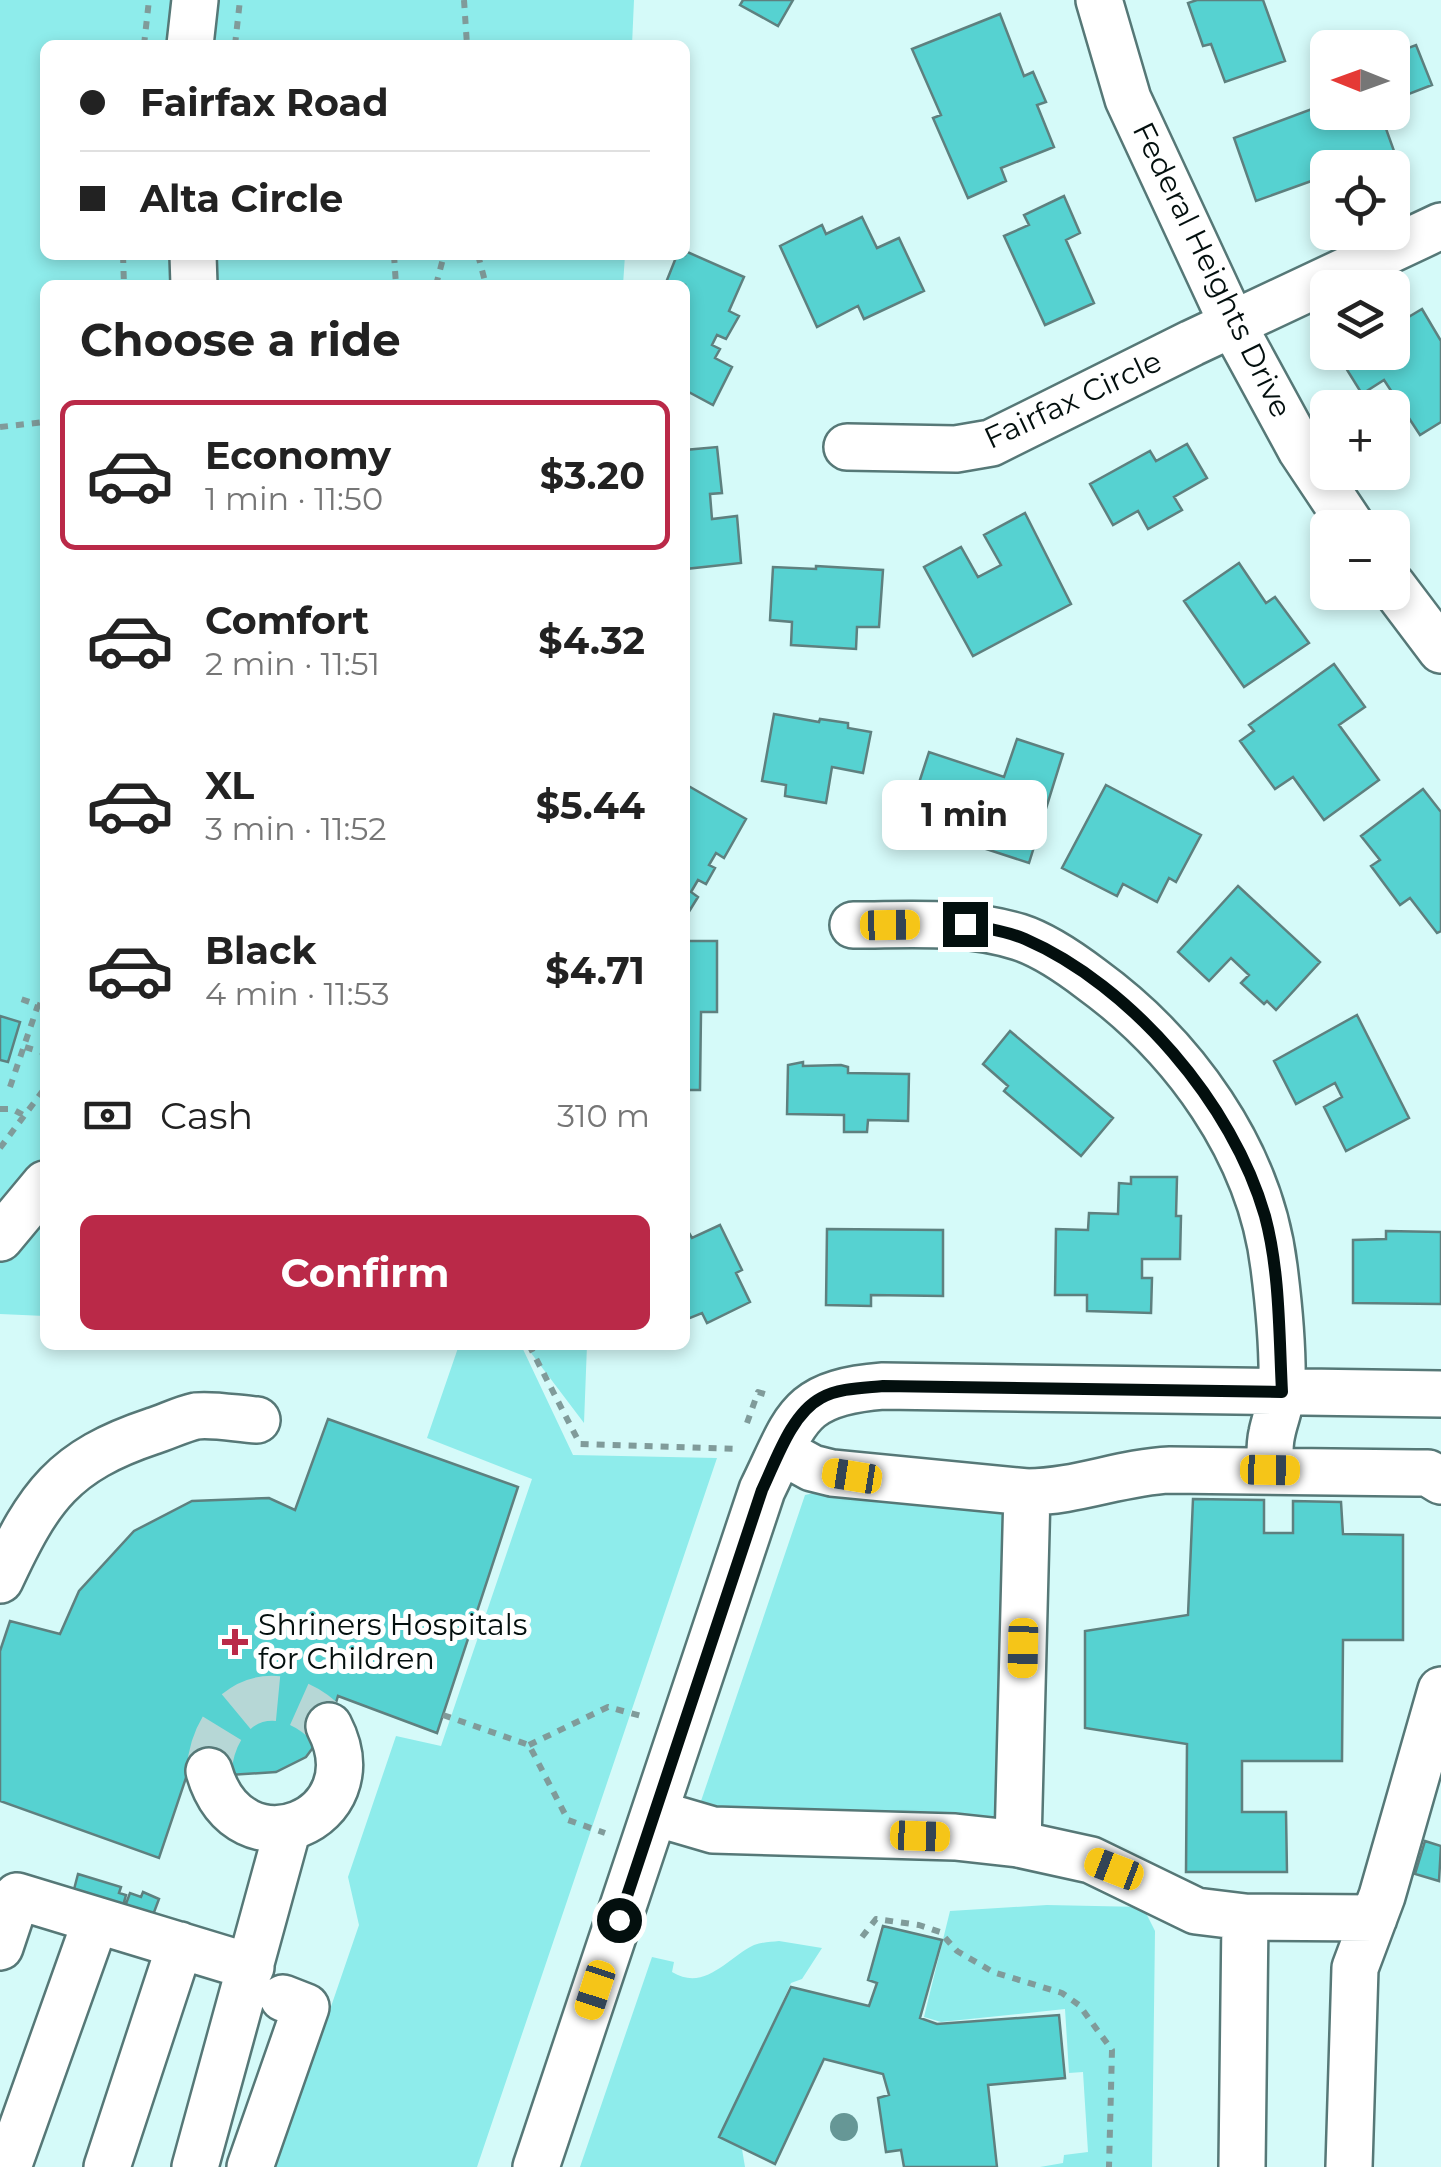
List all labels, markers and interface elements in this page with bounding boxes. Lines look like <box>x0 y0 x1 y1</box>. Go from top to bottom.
north arrow <box>1310 30 1410 130</box>
map controls <box>1310 30 1410 610</box>
text: Fairfax Road <box>140 79 388 126</box>
street label: Federal Heights Drive <box>1125 116 1300 424</box>
button: locate <box>1310 150 1410 250</box>
text: Alta Circle <box>140 175 343 222</box>
button: layers <box>1310 270 1410 370</box>
text: Choose a ride <box>80 312 401 367</box>
street label: Fairfax Circle <box>978 342 1167 457</box>
button: + <box>1310 390 1410 490</box>
icon: car <box>85 430 175 520</box>
text: Economy <box>205 432 391 479</box>
text: $3.20 <box>540 452 645 499</box>
text: 1 min · 11:50 <box>205 479 383 518</box>
button: − <box>1310 510 1410 610</box>
icon: car <box>85 595 175 685</box>
text: Comfort <box>205 597 369 644</box>
text: $4.32 <box>538 617 645 664</box>
text: 2 min · 11:51 <box>205 644 380 683</box>
icon: car <box>85 760 175 850</box>
text: XL <box>205 762 254 809</box>
callout: 1 min <box>882 779 1048 849</box>
text: $5.44 <box>536 782 645 829</box>
text: 1 min <box>921 795 1008 834</box>
text: 3 min · 11:52 <box>205 809 386 848</box>
route end <box>943 902 988 947</box>
car <box>860 909 920 941</box>
icon: car <box>85 925 175 1015</box>
text: Black <box>205 927 316 974</box>
text: $4.71 <box>545 947 645 994</box>
text: 4 min · 11:53 <box>205 974 389 1013</box>
icon: cash <box>80 1088 135 1143</box>
text: Cash <box>160 1092 253 1139</box>
text: 310 m <box>557 1096 650 1135</box>
button: Confirm <box>80 1215 650 1330</box>
car <box>1240 1454 1300 1486</box>
car <box>820 1456 884 1496</box>
place label: Shriners Hospitals for Children <box>258 1606 527 1677</box>
car <box>1007 1618 1039 1678</box>
marker: Shriners Hospitals for Children <box>222 1629 248 1655</box>
car <box>889 1820 951 1852</box>
car <box>1081 1844 1147 1894</box>
route start <box>597 1898 642 1943</box>
car <box>571 1957 619 2023</box>

